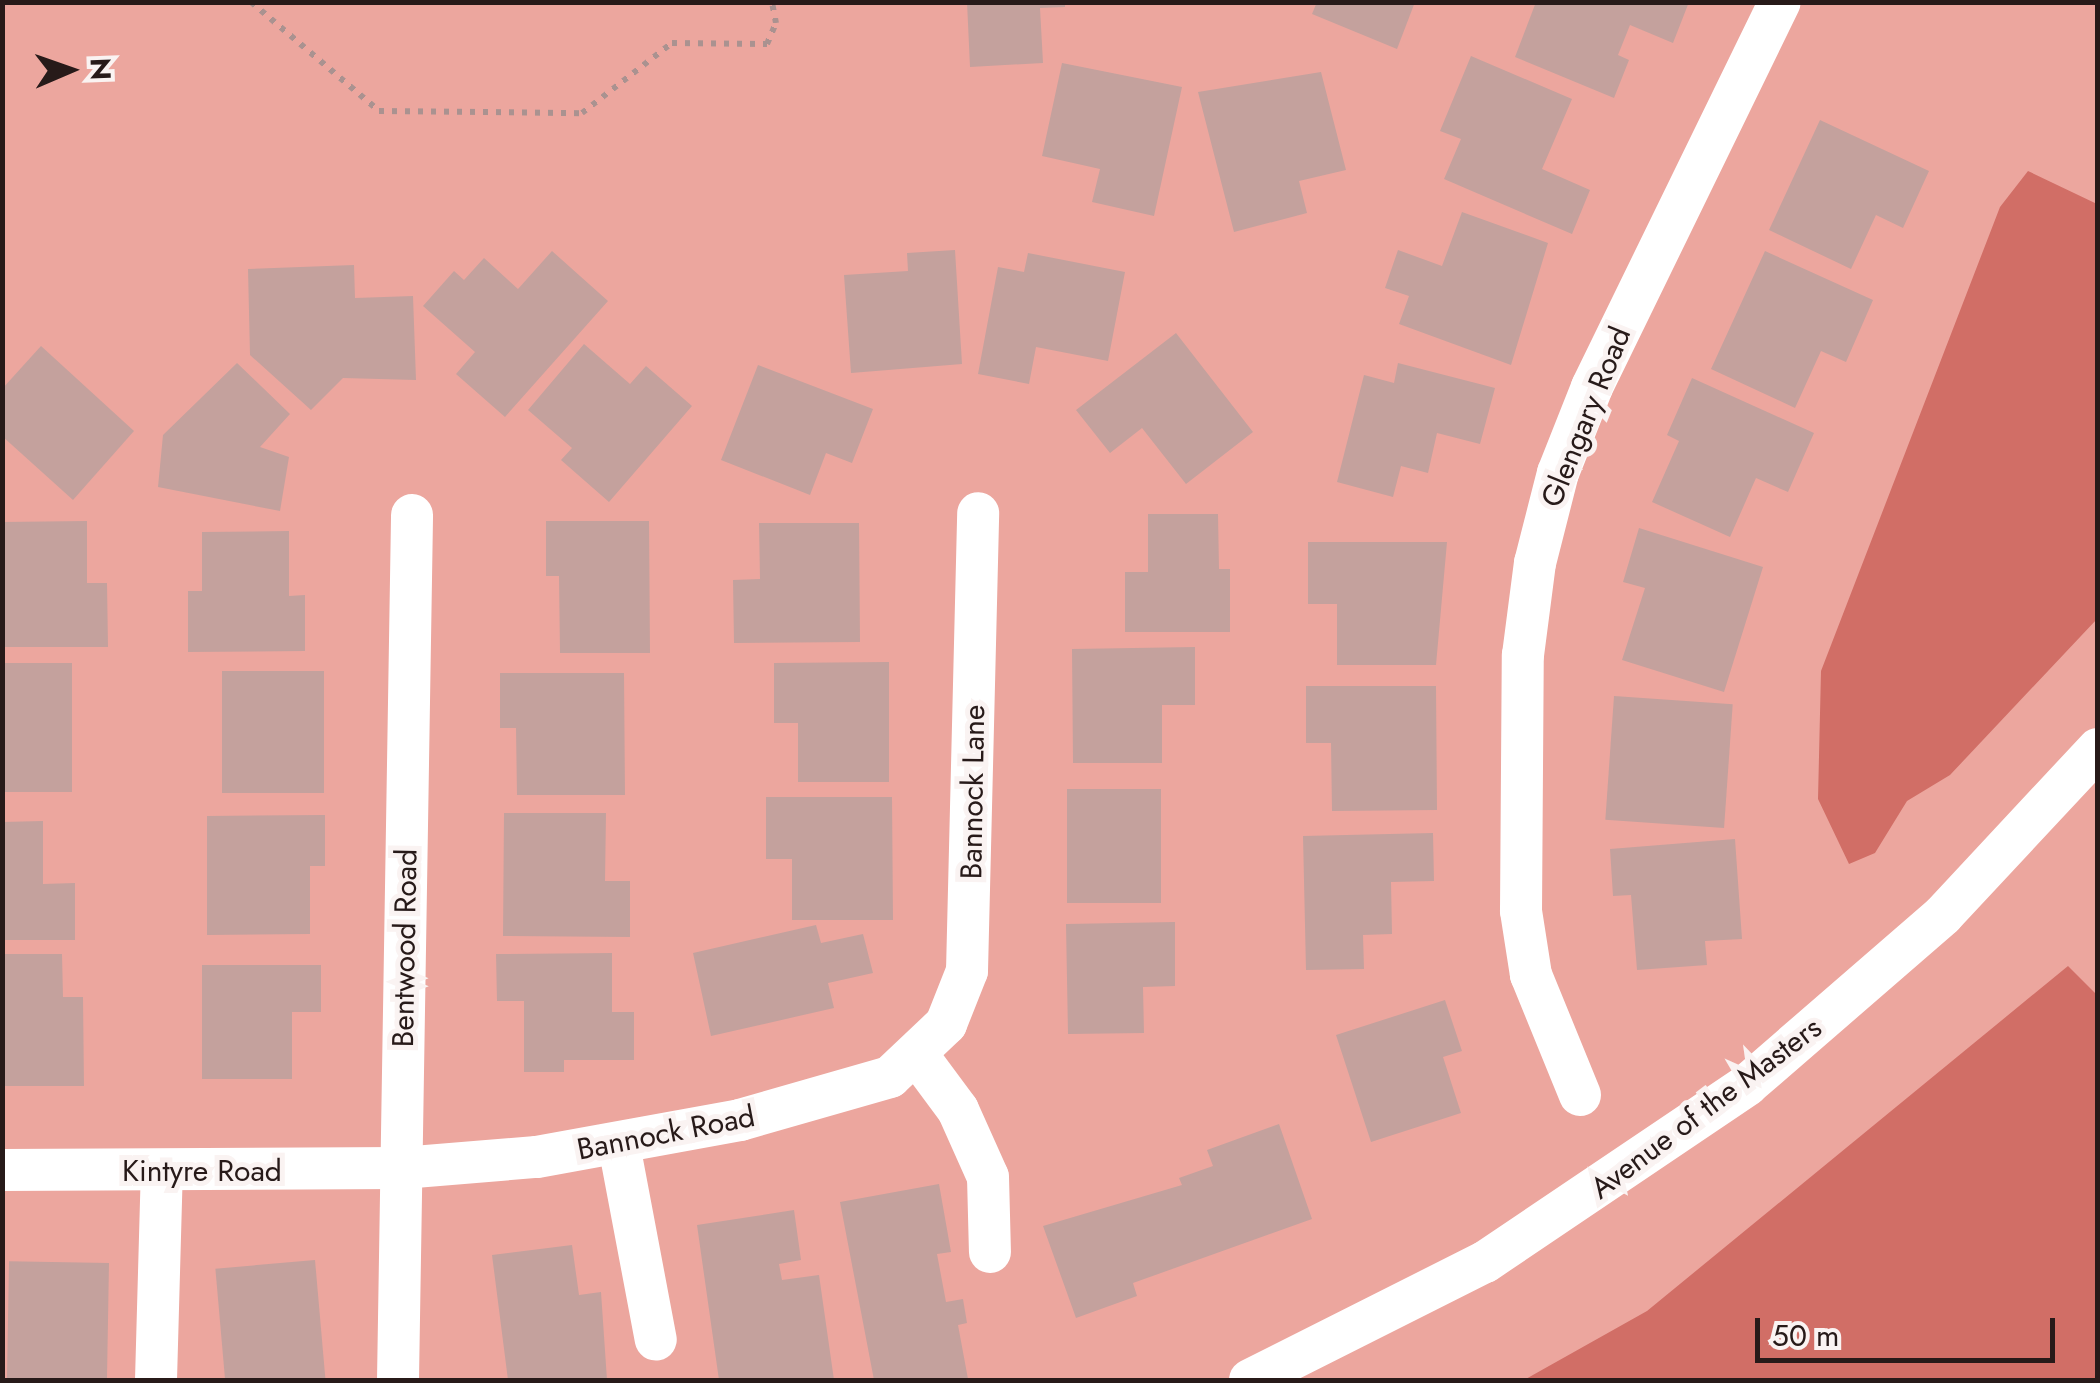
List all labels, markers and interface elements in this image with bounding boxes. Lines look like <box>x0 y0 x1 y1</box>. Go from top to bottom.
north arrow <box>20 20 120 120</box>
text: N <box>80 57 121 81</box>
street label: Glengary Road <box>1534 322 1638 512</box>
street label: Bannock Lane <box>953 704 993 880</box>
street label: Bentwood Road <box>385 848 425 1048</box>
street label: Avenue of the Masters <box>1583 1009 1829 1207</box>
street label: Bannock Road <box>574 1098 758 1168</box>
street label: Kintyre Road <box>122 1153 282 1189</box>
scale bar <box>1760 1298 2060 1360</box>
text: 50 m <box>1772 1314 1839 1357</box>

